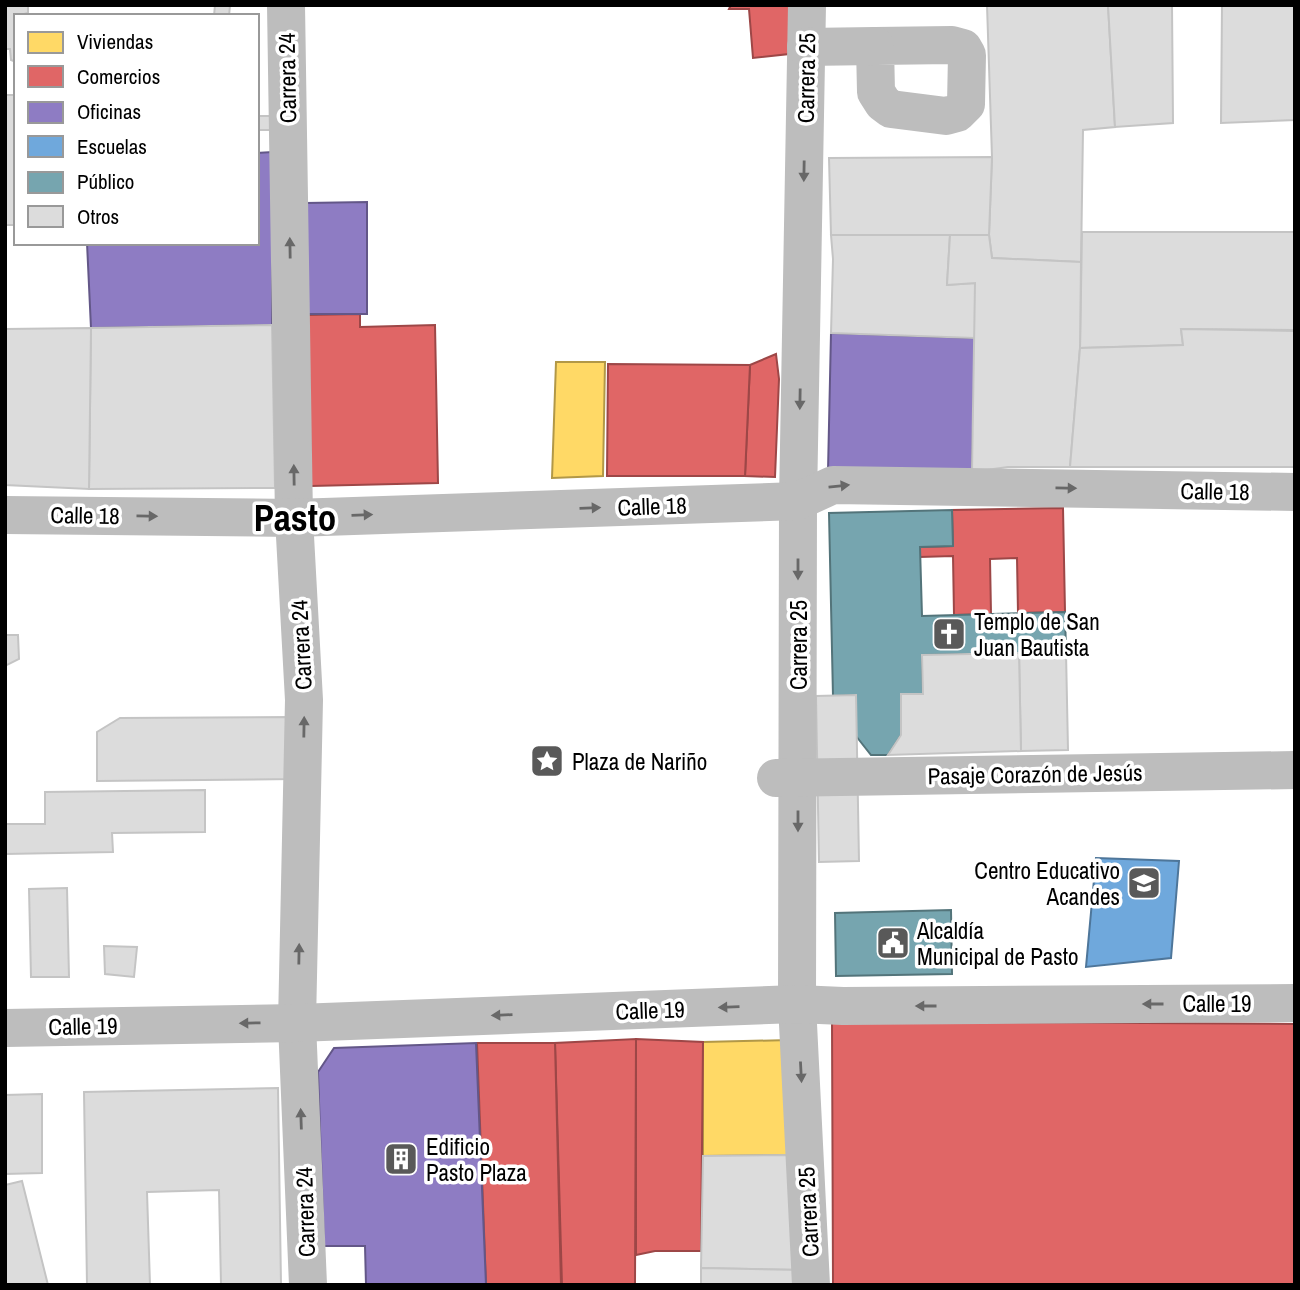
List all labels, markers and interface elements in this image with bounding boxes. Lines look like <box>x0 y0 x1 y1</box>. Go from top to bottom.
legend <box>14 14 259 245</box>
text: Viviendas <box>77 27 153 56</box>
street label: Carrera 24 <box>271 32 303 123</box>
street label: Carrera 25 <box>790 33 822 123</box>
text: Comercios <box>77 62 160 91</box>
text: Oficinas <box>77 97 141 126</box>
text: Escuelas <box>77 132 147 161</box>
one-way arrow <box>798 161 810 183</box>
text: Público <box>77 167 134 196</box>
text: Otros <box>77 202 119 231</box>
one-way arrow <box>284 236 296 258</box>
one-way arrow <box>794 388 806 410</box>
one-way arrow <box>288 464 299 486</box>
street label: Calle 18 <box>1180 475 1250 507</box>
one-way arrow <box>828 481 850 492</box>
one-way arrow <box>1055 483 1077 494</box>
street label: Calle 18 <box>617 489 687 523</box>
district label: Pasto <box>254 493 336 543</box>
street label: Calle 18 <box>50 499 120 531</box>
one-way arrow <box>579 502 601 513</box>
one-way arrow <box>136 510 158 522</box>
one-way arrow <box>352 510 374 521</box>
one-way arrow <box>792 558 804 580</box>
street label: Carrera 24 <box>283 599 319 691</box>
street label: Carrera 25 <box>783 600 814 690</box>
place label: Templo de San Juan Bautista <box>974 606 1100 663</box>
church icon: Templo de San Juan Bautista <box>930 615 968 653</box>
one-way arrow <box>298 716 310 738</box>
place icon: Plaza de Nariño <box>528 742 566 780</box>
place label: Plaza de Nariño <box>572 746 707 777</box>
street label: Pasaje Corazón de Jesús <box>927 757 1143 791</box>
one-way arrow <box>792 810 804 832</box>
place label: Centro Educativo Acandes <box>974 855 1120 912</box>
school or university icon: Centro Educativo Acandes <box>1125 864 1163 902</box>
place label: Alcaldía Municipal de Pasto <box>916 915 1078 972</box>
public building icon: Alcaldía Municipal de Pasto <box>874 924 912 962</box>
one-way arrow <box>293 943 304 965</box>
street label: Calle 19 <box>1182 988 1252 1019</box>
street label: Calle 19 <box>615 993 685 1027</box>
one-way arrow <box>1142 998 1164 1010</box>
one-way arrow <box>914 1000 936 1012</box>
one-way arrow <box>718 1001 740 1012</box>
street label: Calle 19 <box>48 1010 118 1042</box>
one-way arrow <box>491 1010 513 1021</box>
one-way arrow <box>239 1018 261 1029</box>
one-way arrow <box>795 1062 806 1084</box>
one-way arrow <box>296 1107 307 1129</box>
place label: Edificio Pasto Plaza <box>426 1131 527 1188</box>
building icon: Edificio Pasto Plaza <box>382 1140 420 1178</box>
street label: Carrera 24 <box>288 1166 322 1258</box>
street label: Carrera 25 <box>790 1166 826 1258</box>

